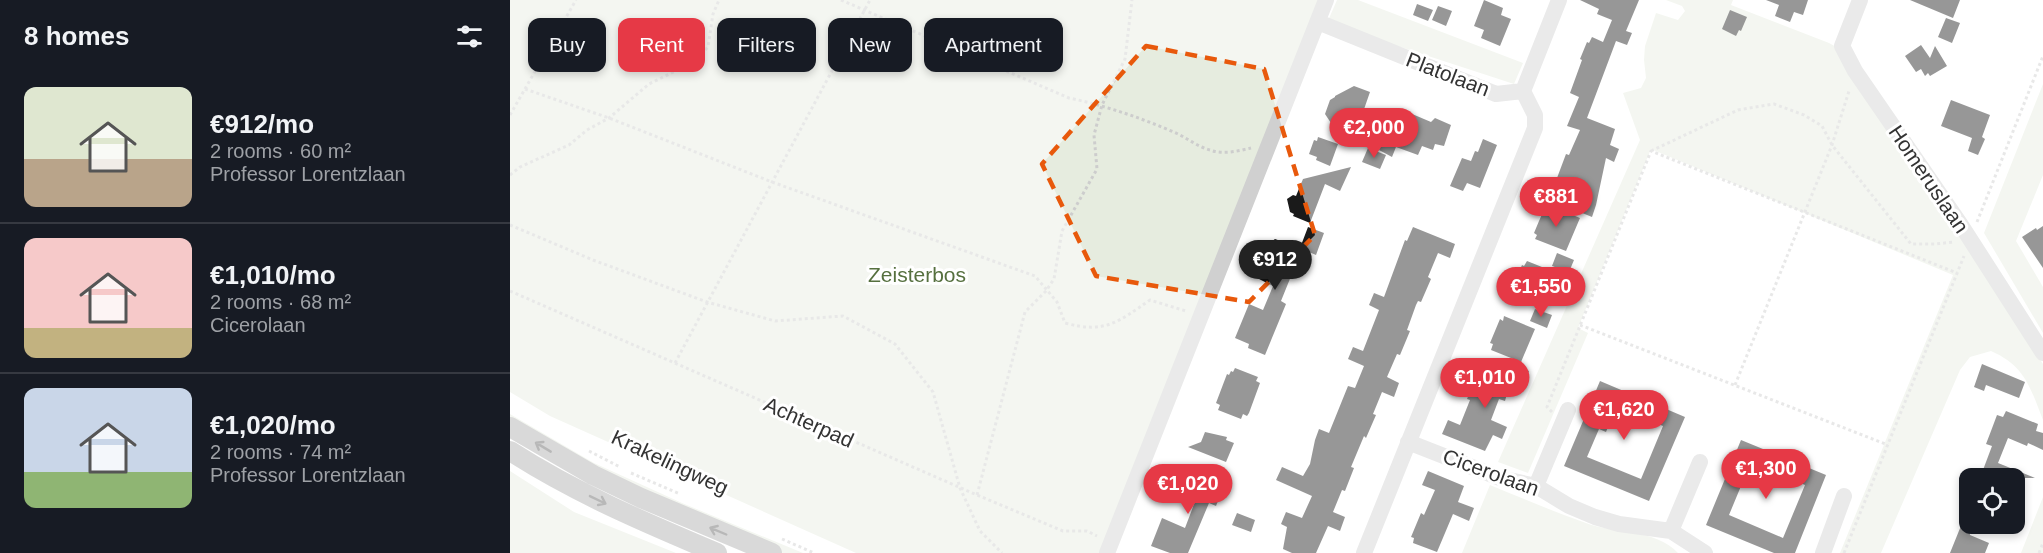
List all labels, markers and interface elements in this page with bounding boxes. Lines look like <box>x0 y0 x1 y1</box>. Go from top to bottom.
chip: Buy <box>528 18 606 72</box>
chip: Rent <box>618 18 705 72</box>
chip: Filters <box>717 18 816 72</box>
chip: New <box>828 18 912 72</box>
chip: Apartment <box>924 18 1063 72</box>
icon: filters <box>453 20 486 53</box>
text: 8 homes <box>24 21 130 51</box>
street label: Platolaan <box>1403 48 1493 100</box>
pin: €2,000 <box>1325 108 1423 159</box>
text: €912/mo <box>210 109 314 139</box>
icon: home <box>72 111 144 183</box>
text: €2,000 <box>1343 116 1405 138</box>
street label: Homeruslaan <box>1885 121 1973 237</box>
text: 2 rooms · 60 m² <box>210 140 351 162</box>
text: Professor Lorentzlaan <box>210 163 406 185</box>
pin: €881 <box>1520 177 1592 228</box>
text: €881 <box>1534 185 1578 207</box>
pin: €912 <box>1239 240 1311 291</box>
text: €912 <box>1253 248 1297 270</box>
text: €1,010/mo <box>210 260 336 290</box>
icon: home <box>72 262 144 334</box>
park label: Zeisterbos <box>868 263 966 286</box>
pin: €1,550 <box>1492 267 1590 318</box>
text: €1,550 <box>1510 275 1572 297</box>
text: 2 rooms · 68 m² <box>210 291 351 313</box>
text: Cicerolaan <box>210 314 306 336</box>
pin: €1,010 <box>1436 358 1534 409</box>
text: €1,010 <box>1454 366 1516 388</box>
pin: €1,620 <box>1575 390 1673 441</box>
street label: Achterpad <box>761 392 857 452</box>
text: €1,620 <box>1593 398 1655 420</box>
text: €1,020/mo <box>210 410 336 440</box>
icon: home <box>72 412 144 484</box>
street label: Krakelingweg <box>608 425 732 499</box>
one-way arrow <box>535 440 552 452</box>
text: 2 rooms · 74 m² <box>210 441 351 463</box>
street label: Cicerolaan <box>1440 444 1542 500</box>
pin: €1,300 <box>1717 449 1815 500</box>
text: €1,300 <box>1735 457 1797 479</box>
text: Professor Lorentzlaan <box>210 464 406 486</box>
pin: €1,020 <box>1139 464 1237 515</box>
map controls <box>1959 468 2025 534</box>
button: locate <box>1959 468 2025 534</box>
text: €1,020 <box>1157 472 1219 494</box>
one-way arrow <box>588 495 606 507</box>
one-way arrow <box>710 525 728 536</box>

